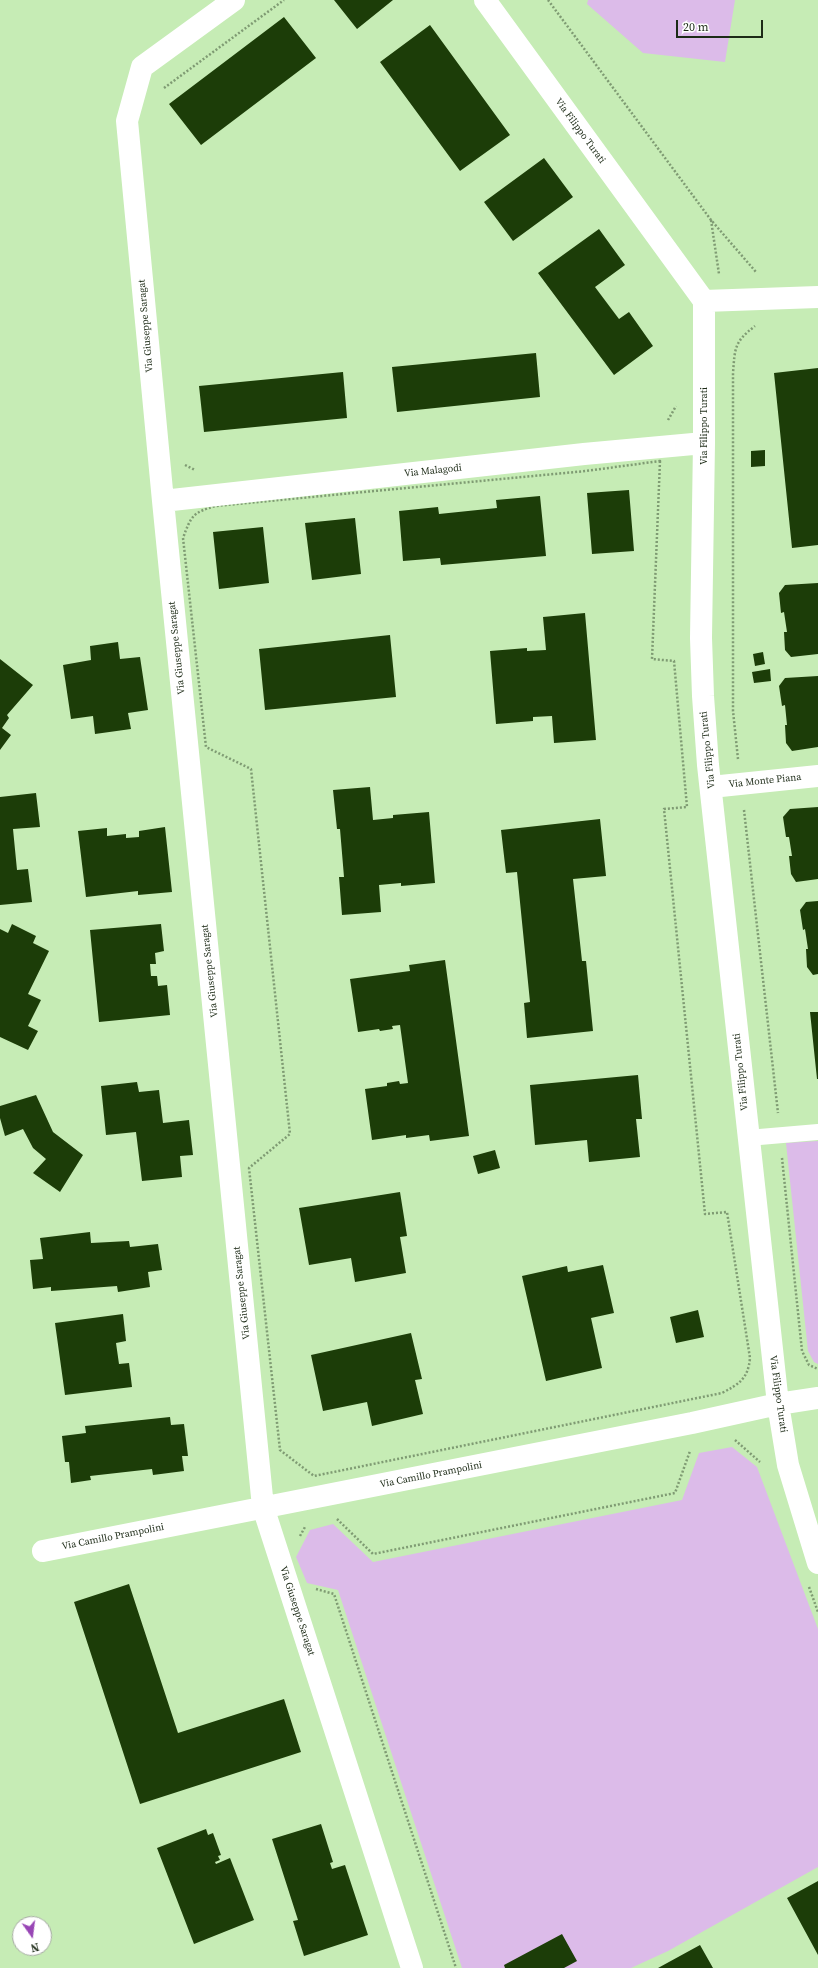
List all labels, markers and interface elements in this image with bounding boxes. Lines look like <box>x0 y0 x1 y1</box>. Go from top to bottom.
scale bar <box>678 12 765 38</box>
text: 20 m <box>683 19 709 35</box>
street label: Via Filippo Turati <box>552 96 608 166</box>
street label: Via Giuseppe Saragat <box>136 279 156 373</box>
street label: Via Filippo Turati <box>698 387 710 465</box>
street label: Via Malagodi <box>404 462 462 480</box>
street label: Via Giuseppe Saragat <box>166 601 188 695</box>
street label: Via Filippo Turati <box>698 711 718 789</box>
street label: Via Monte Piana <box>728 771 802 791</box>
street label: Via Giuseppe Saragat <box>199 924 221 1018</box>
street label: Via Filippo Turati <box>731 1033 751 1111</box>
street label: Via Giuseppe Saragat <box>231 1246 253 1340</box>
street label: Via Filippo Turati <box>767 1355 789 1433</box>
street label: Via Camillo Prampolini <box>379 1459 483 1491</box>
street label: Via Camillo Prampolini <box>61 1521 165 1553</box>
street label: Via Giuseppe Saragat <box>277 1565 317 1657</box>
north arrow <box>12 1916 52 1956</box>
text: N <box>29 1939 40 1955</box>

